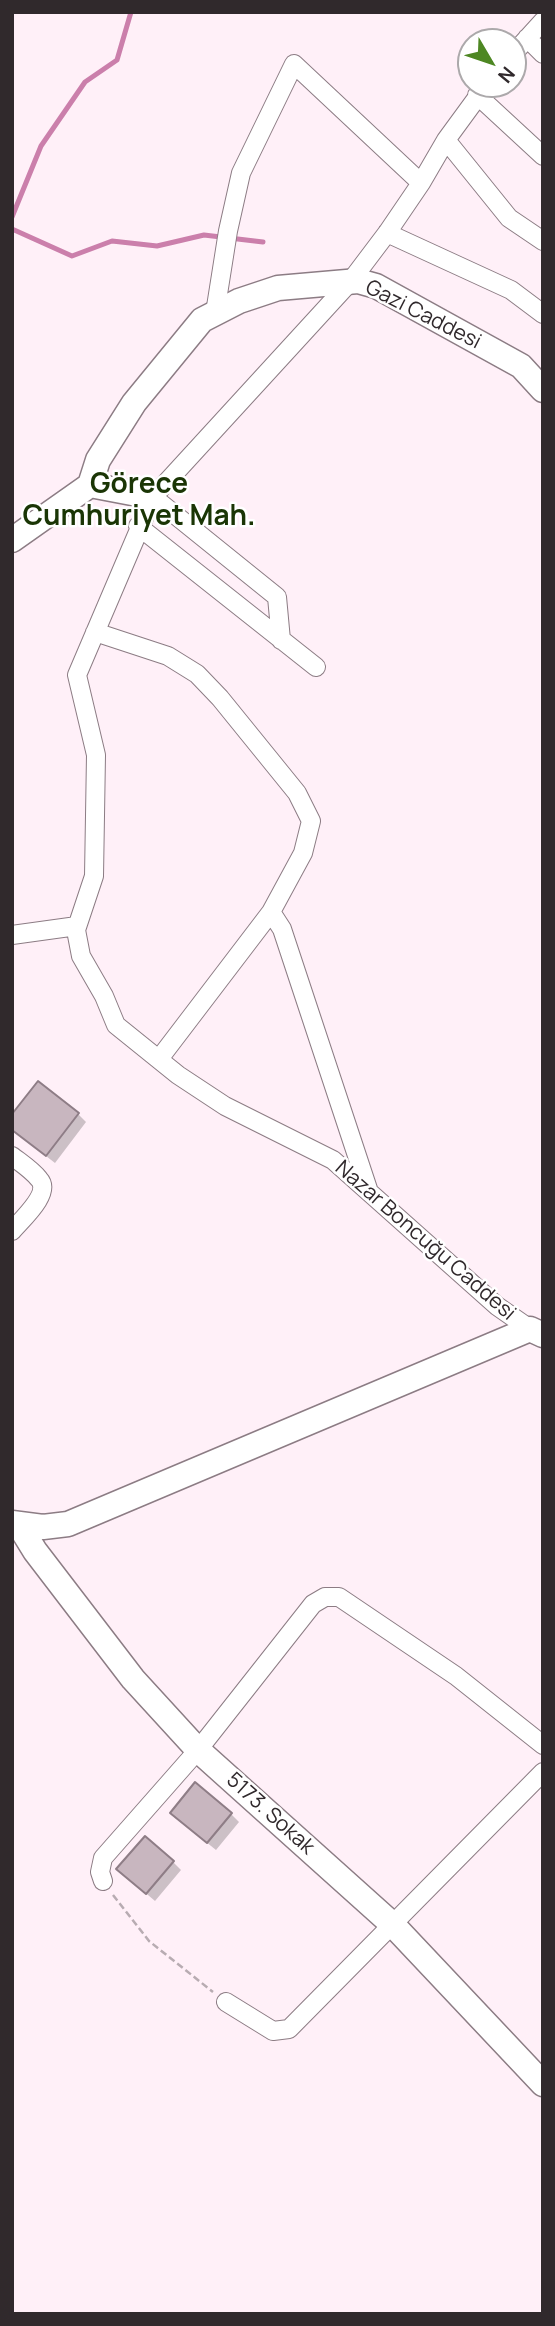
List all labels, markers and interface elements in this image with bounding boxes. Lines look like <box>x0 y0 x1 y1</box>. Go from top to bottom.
north arrow <box>457 28 527 98</box>
text: N <box>492 61 521 88</box>
street label: Gazi Caddesi <box>361 275 485 355</box>
district label: Görece Cumhuriyet Mah. <box>22 468 256 534</box>
street label: Nazar Boncuğu Caddesi <box>330 1156 520 1326</box>
street label: 5173. Sokak <box>221 1768 319 1860</box>

